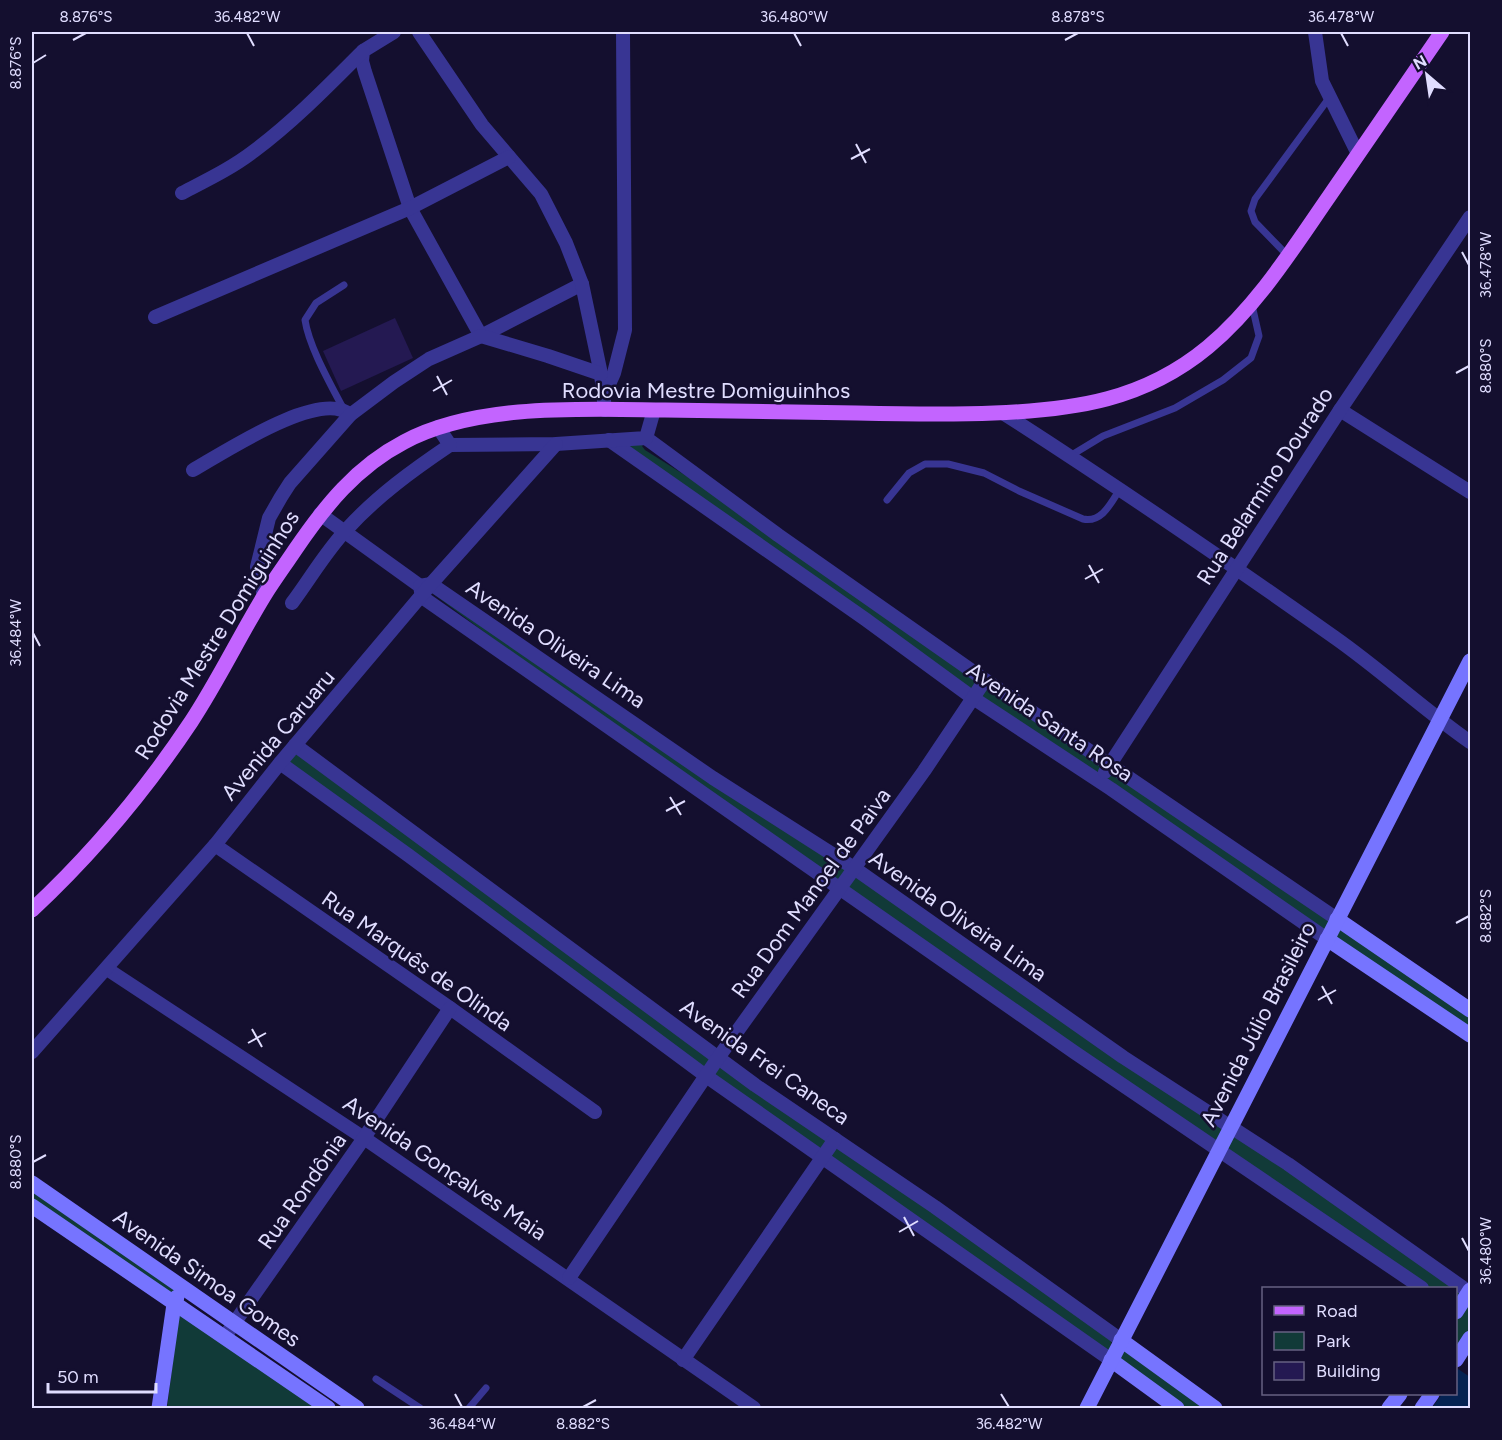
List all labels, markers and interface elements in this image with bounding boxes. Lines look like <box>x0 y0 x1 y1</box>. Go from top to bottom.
text: 8.876°S <box>60 8 112 26</box>
text: 36.482°W <box>214 8 281 26</box>
text: 36.480°W <box>760 8 829 26</box>
text: 8.878°S <box>1051 8 1105 26</box>
text: 36.478°W <box>1308 8 1375 26</box>
text: 8.876°S <box>7 37 25 89</box>
north arrow <box>1397 45 1457 105</box>
text: N <box>1410 51 1430 74</box>
text: 36.478°W <box>1477 231 1495 298</box>
text: 8.880°S <box>1477 338 1495 394</box>
street label: Rodovia Mestre Domiguinhos <box>562 377 850 404</box>
street label: Rua Belarmino Dourado <box>1191 382 1339 590</box>
street label: Rodovia Mestre Domiguinhos <box>129 505 305 765</box>
street label: Avenida Oliveira Lima <box>461 574 651 714</box>
text: 36.484°W <box>7 599 25 667</box>
street label: Avenida Santa Rosa <box>962 656 1138 788</box>
street label: Avenida Caruaru <box>215 664 341 806</box>
street label: Rua Dom Manoel de Paiva <box>726 783 896 1003</box>
street label: Avenida Oliveira Lima <box>864 845 1052 987</box>
street label: Rua Marquês de Olinda <box>317 885 517 1037</box>
text: 8.882°S <box>1477 889 1495 943</box>
street label: Avenida Júlio Brasileiro <box>1195 917 1321 1131</box>
street label: Avenida Frei Caneca <box>675 993 855 1131</box>
street label: Avenida Gonçalves Maia <box>338 1090 552 1246</box>
street label: Rua Rondônia <box>252 1128 352 1254</box>
text: 8.880°S <box>7 1134 25 1190</box>
street label: Avenida Simoa Gomes <box>108 1203 306 1353</box>
text: 36.480°W <box>1477 1216 1495 1285</box>
legend <box>1262 1287 1457 1395</box>
text: Road <box>1316 1300 1357 1322</box>
text: Park <box>1316 1330 1351 1352</box>
scale bar <box>48 1356 156 1394</box>
text: Building <box>1316 1360 1381 1382</box>
text: 50 m <box>57 1366 99 1388</box>
text: 36.484°W <box>428 1415 496 1433</box>
text: 8.882°S <box>556 1415 610 1433</box>
text: 36.482°W <box>976 1415 1043 1433</box>

